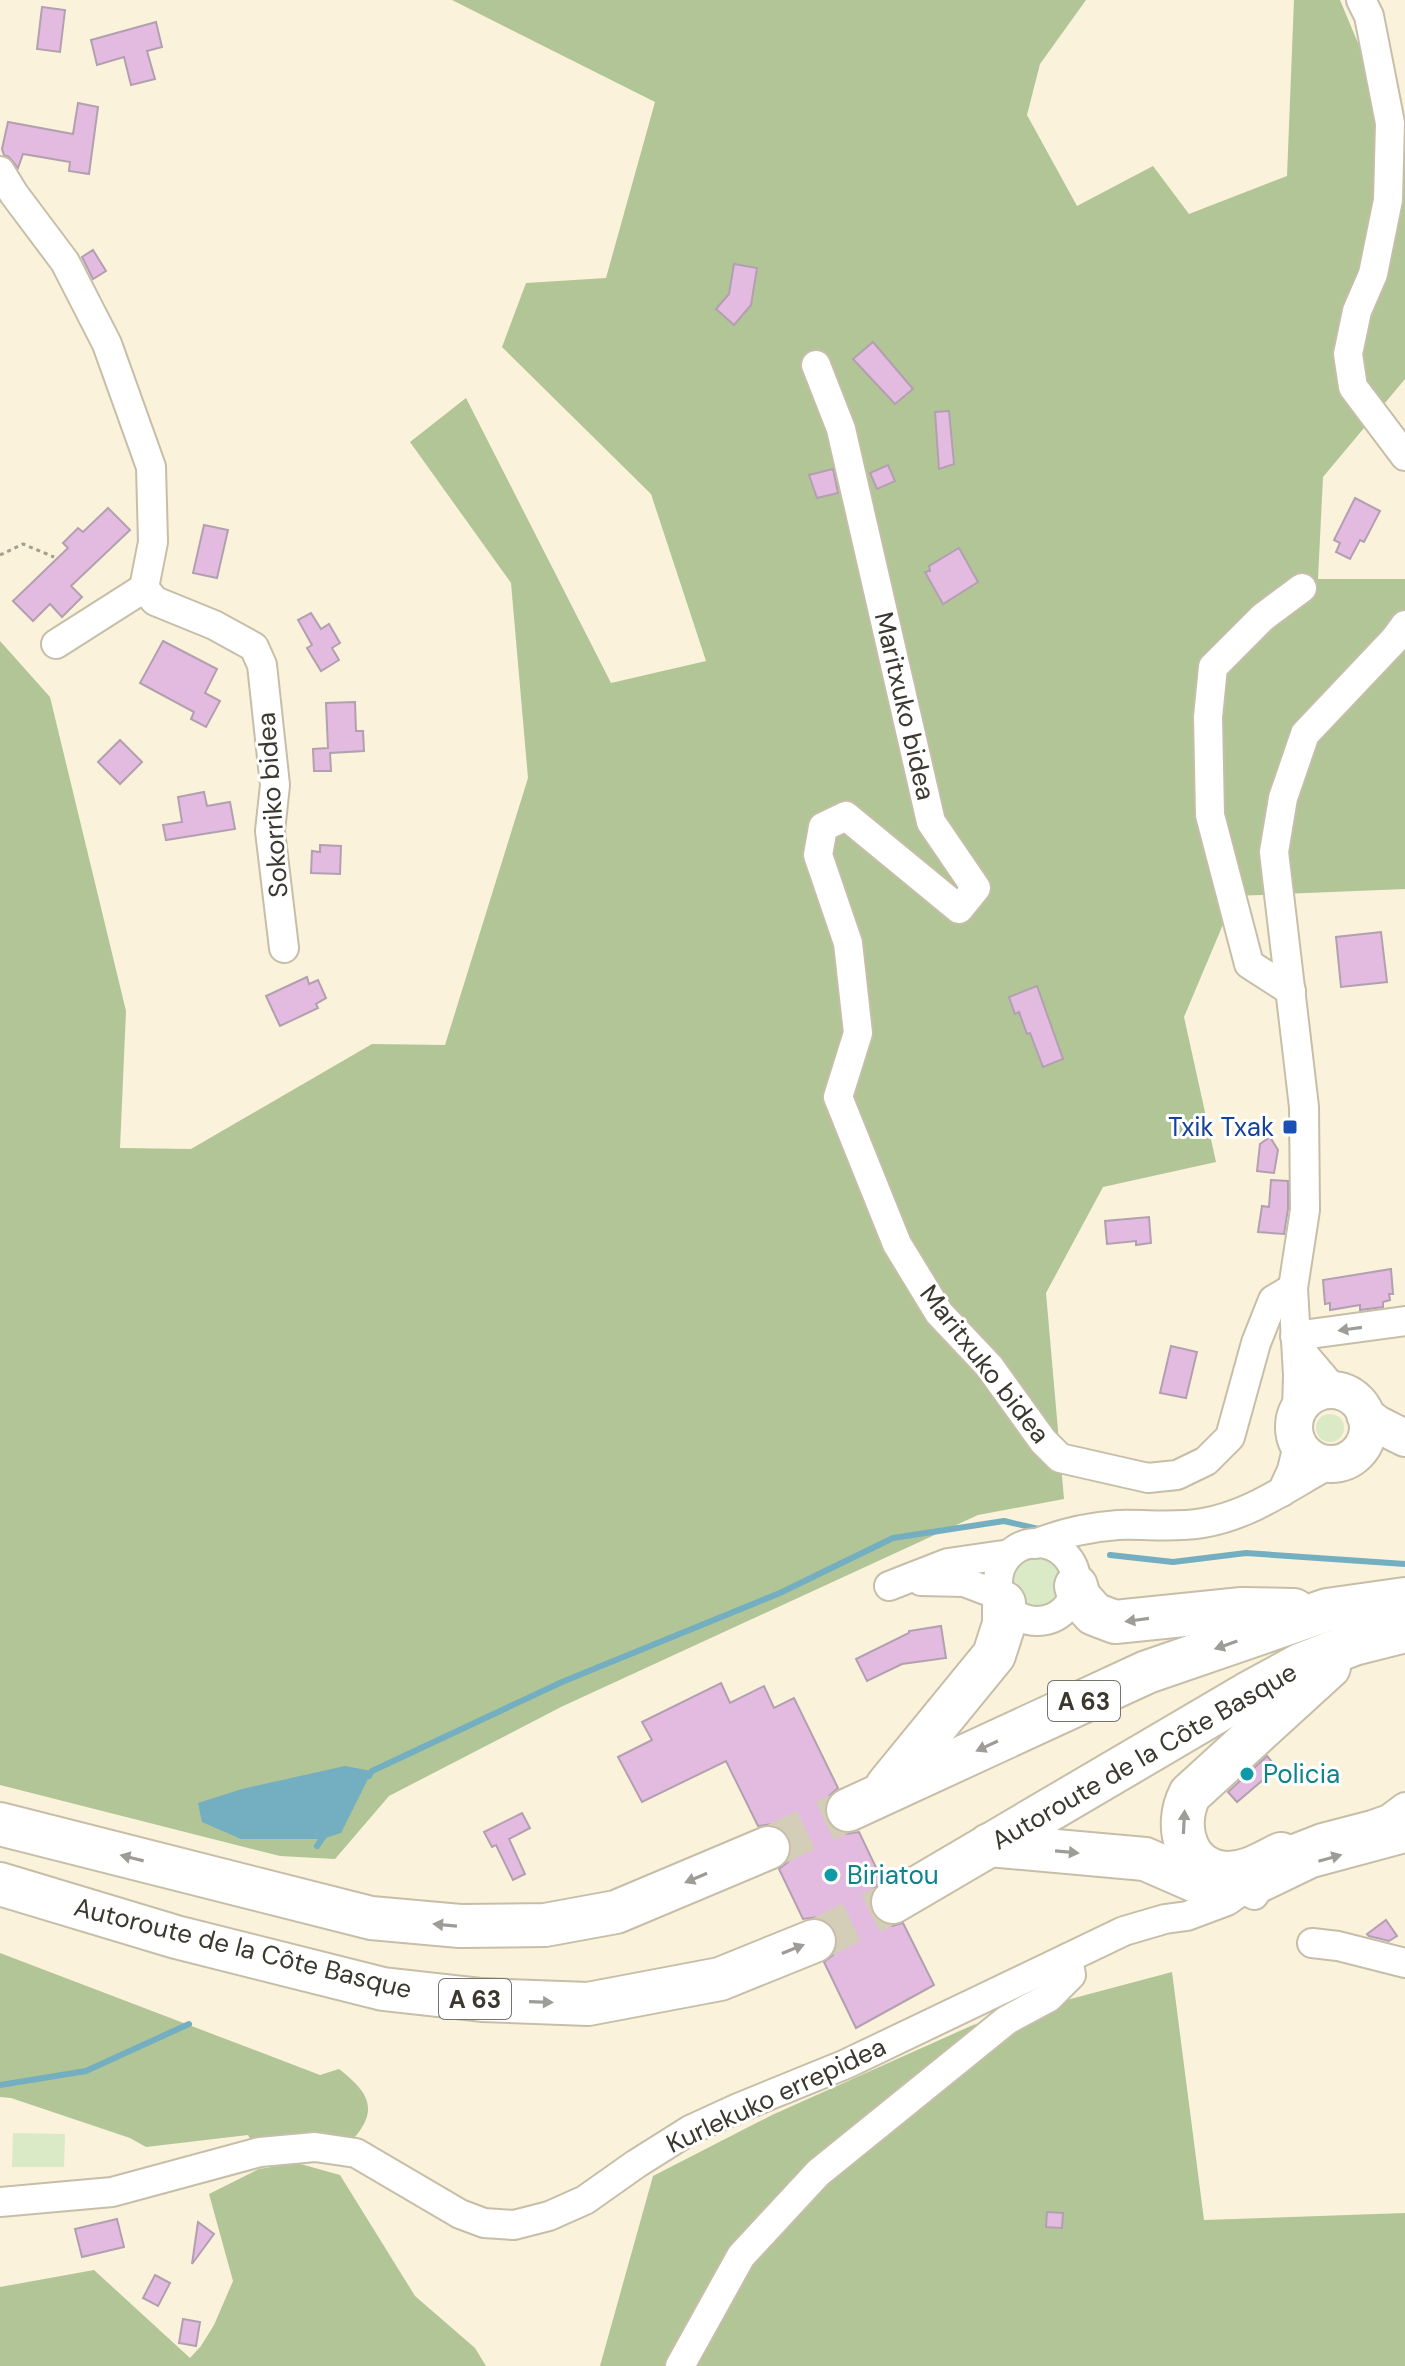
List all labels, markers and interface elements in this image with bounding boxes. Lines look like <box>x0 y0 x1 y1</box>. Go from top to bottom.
street label: Maritxuko bidea <box>867 609 943 803</box>
street label: Sokorriko bidea <box>249 711 295 899</box>
place label: Txik Txak <box>1168 1110 1274 1144</box>
marker: Txik Txak <box>1281 1118 1299 1136</box>
street label: Maritxuko bidea <box>912 1278 1058 1450</box>
one-way arrow <box>1337 1323 1362 1336</box>
one-way arrow <box>1124 1614 1149 1627</box>
one-way arrow <box>1214 1639 1238 1651</box>
street label: Autoroute de la Côte Basque <box>985 1655 1303 1857</box>
road number: A 63 <box>1048 1681 1120 1721</box>
one-way arrow <box>976 1739 999 1753</box>
place label: Policia <box>1263 1757 1340 1791</box>
marker: Policia <box>1238 1765 1256 1783</box>
one-way arrow <box>1177 1808 1190 1834</box>
one-way arrow <box>1055 1846 1080 1859</box>
one-way arrow <box>1318 1851 1342 1864</box>
one-way arrow <box>119 1852 144 1864</box>
place label: Biriatou <box>847 1858 939 1892</box>
marker: Biriatou <box>822 1866 840 1884</box>
one-way arrow <box>684 1872 708 1885</box>
street label: Autoroute de la Côte Basque <box>71 1890 415 2006</box>
one-way arrow <box>432 1918 457 1931</box>
one-way arrow <box>781 1943 805 1956</box>
road number: A 63 <box>439 1979 511 2019</box>
one-way arrow <box>529 1996 554 2009</box>
street label: Kurlekuko errepidea <box>661 2029 891 2161</box>

